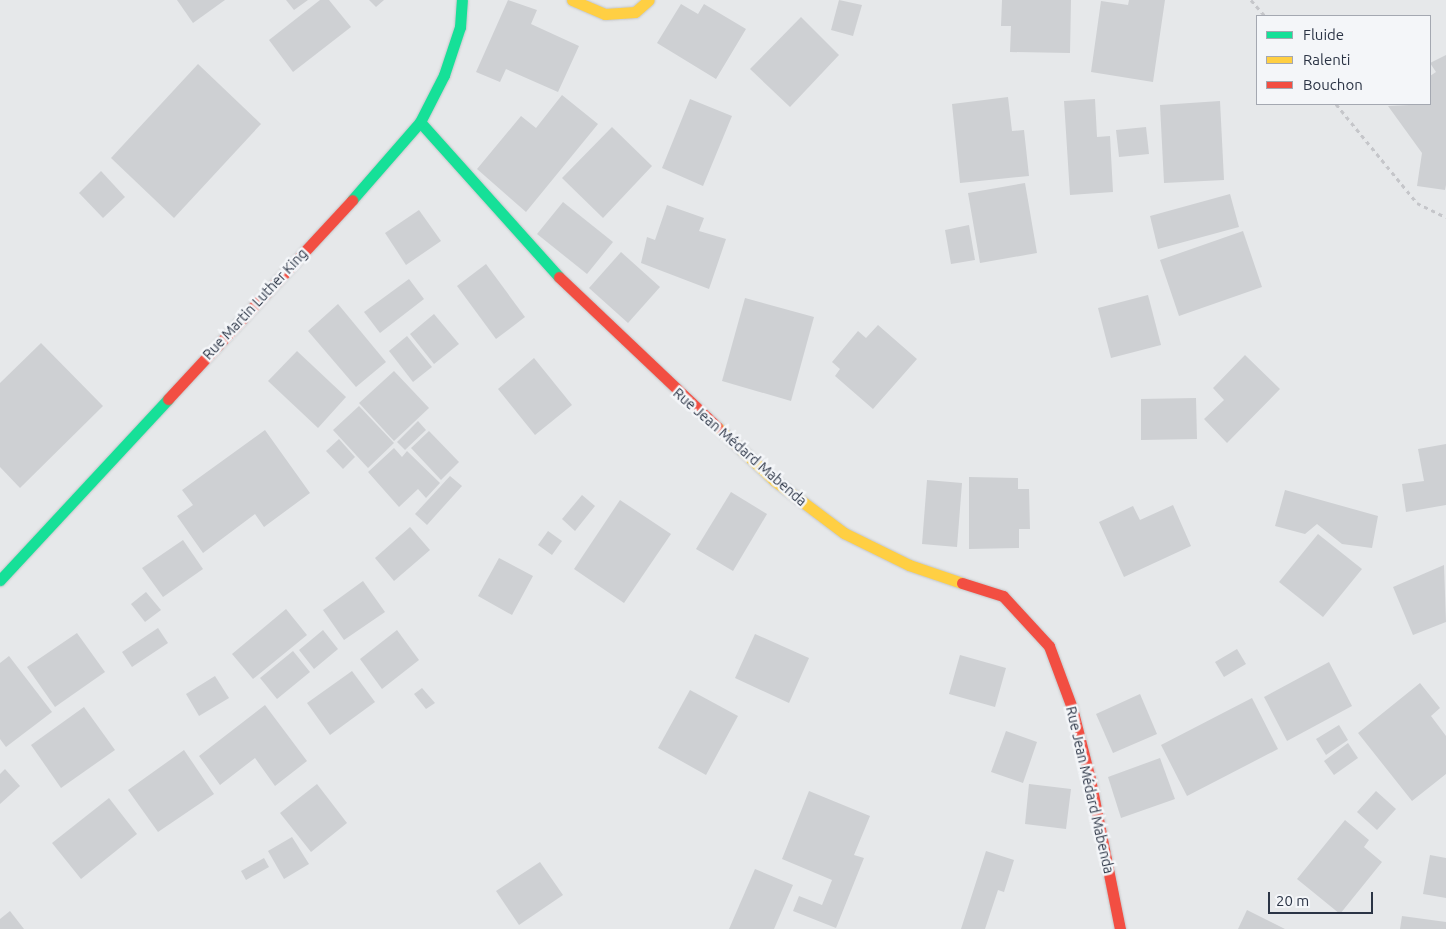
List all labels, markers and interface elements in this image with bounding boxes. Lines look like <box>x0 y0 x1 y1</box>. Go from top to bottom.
legend <box>1256 15 1431 105</box>
text: Fluide <box>1303 26 1344 43</box>
text: Ralenti <box>1303 51 1350 68</box>
text: Bouchon <box>1303 76 1363 93</box>
street label: Rue Martin Luther King <box>199 245 311 363</box>
street label: Rue Jean Médard Mabenda <box>670 384 810 510</box>
street label: Rue Jean Médard Mabenda <box>1063 705 1117 875</box>
scale bar <box>1271 882 1376 914</box>
text: 20 m <box>1276 892 1309 909</box>

